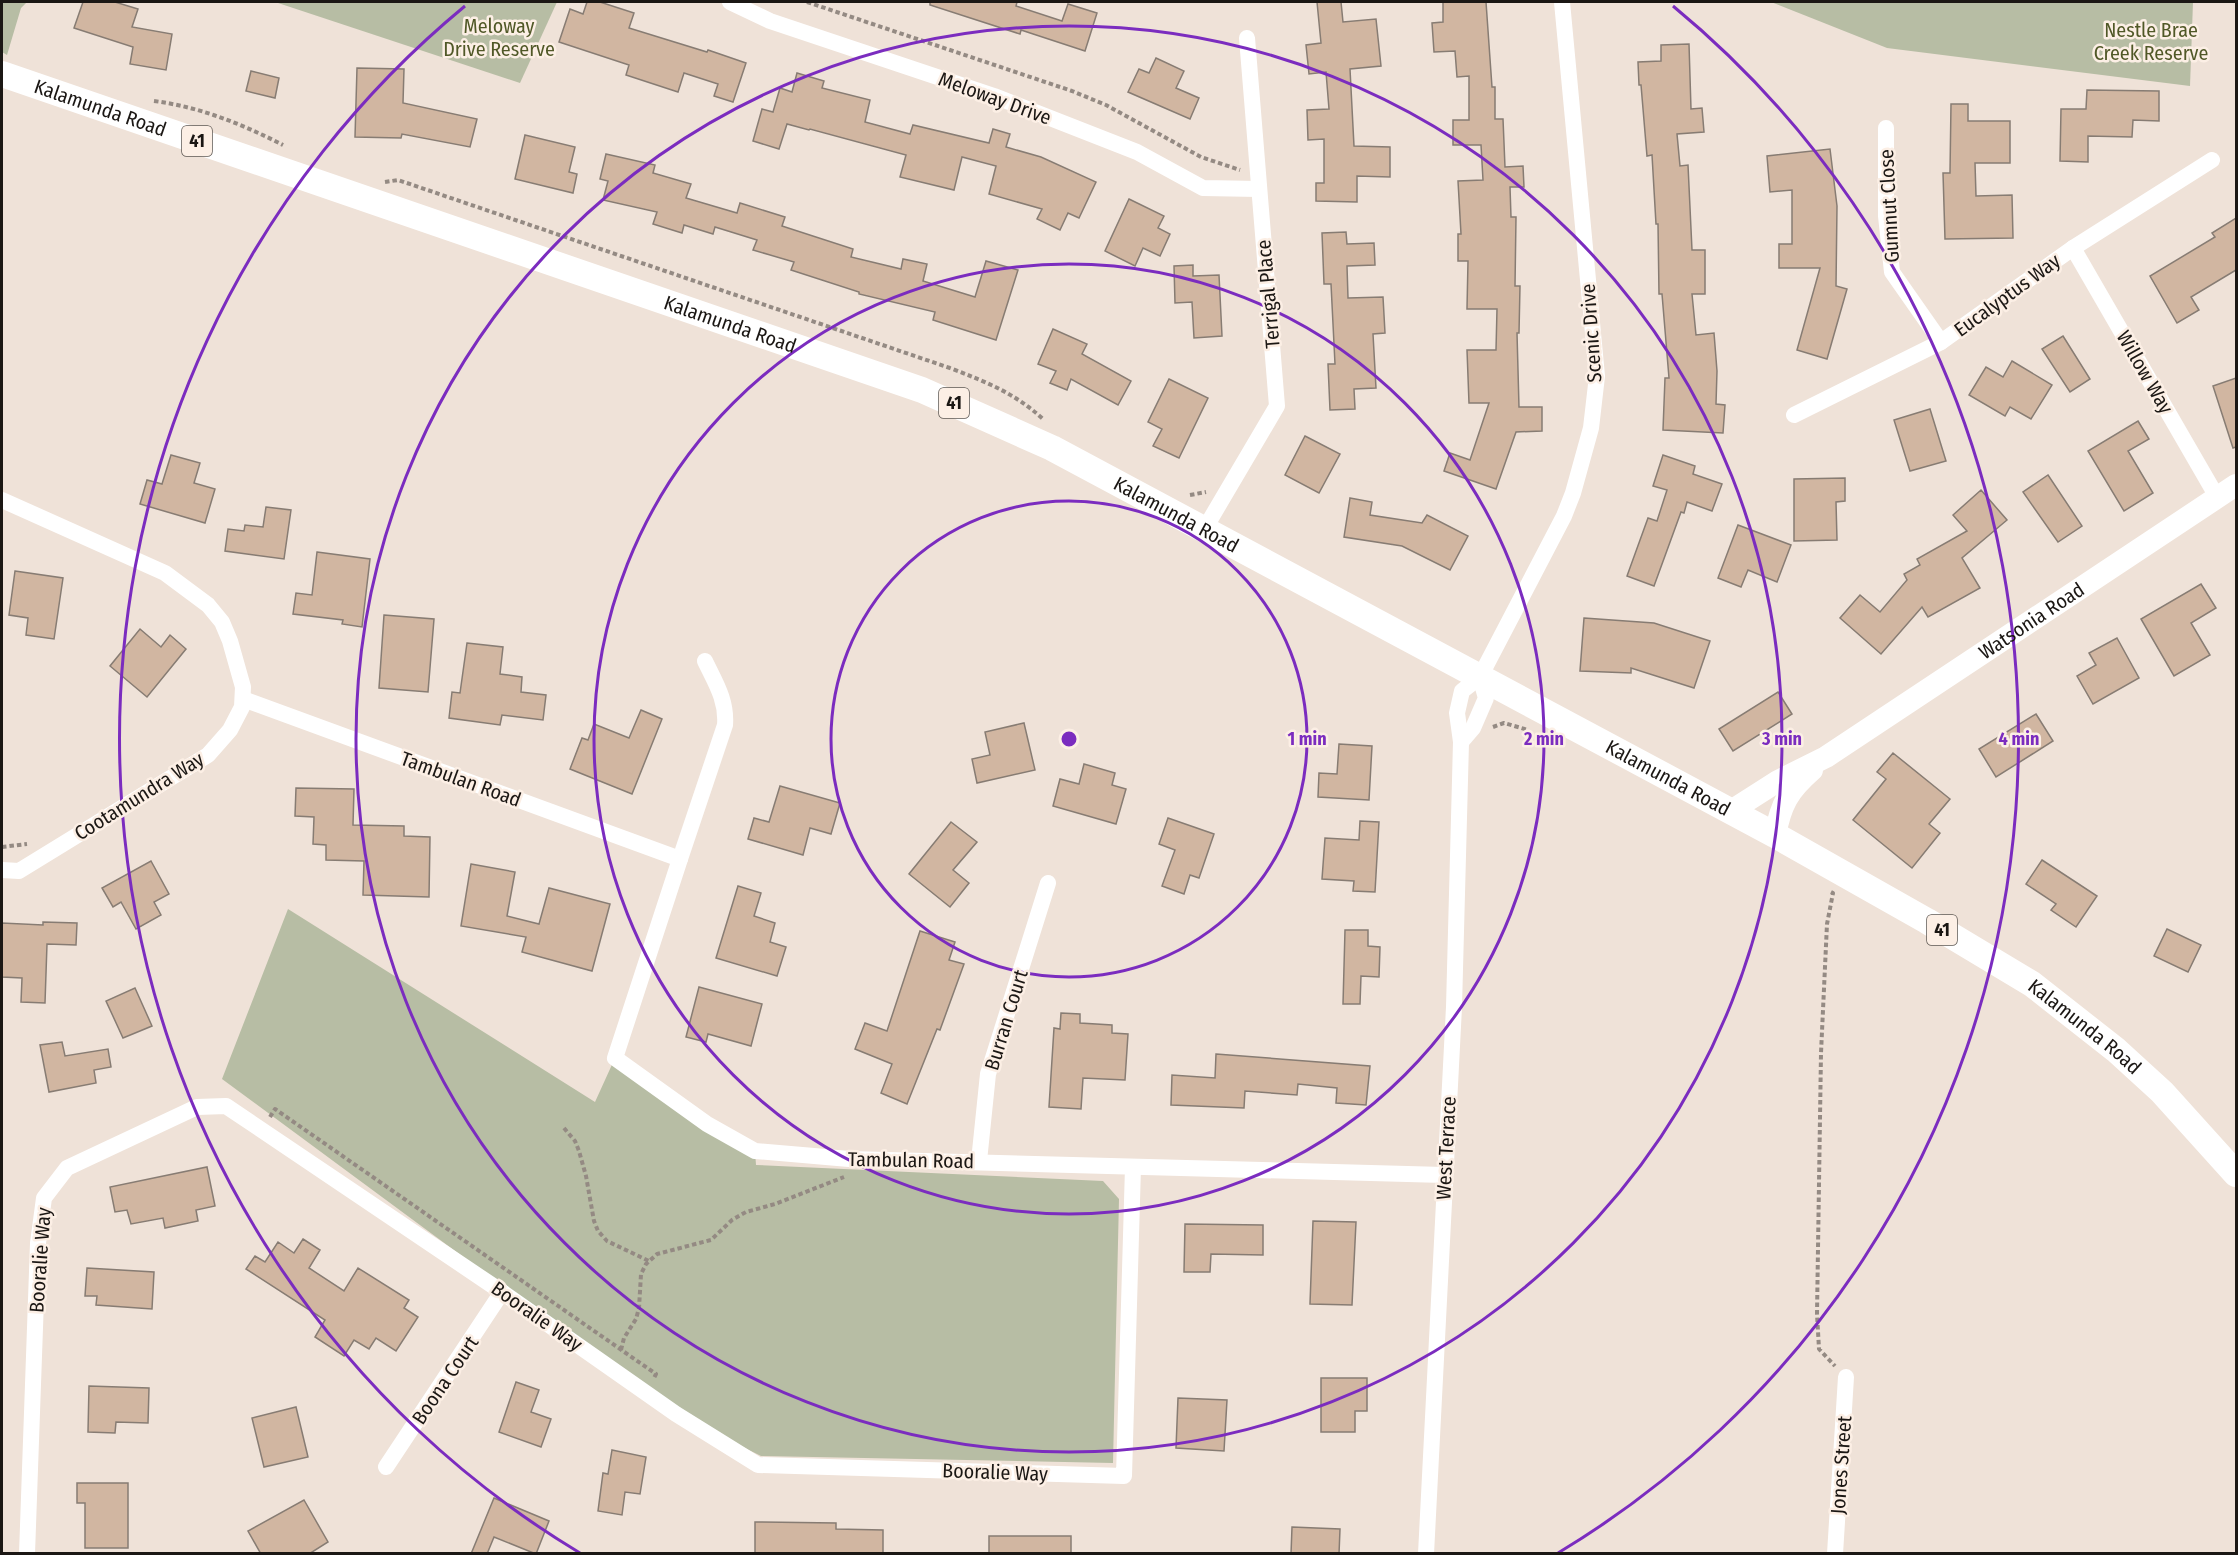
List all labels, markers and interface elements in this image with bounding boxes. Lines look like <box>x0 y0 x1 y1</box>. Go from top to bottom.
park label: Meloway Drive Reserve <box>443 14 555 61</box>
park label: Nestle Brae Creek Reserve <box>2094 18 2208 65</box>
street label: Meloway Drive <box>935 67 1055 129</box>
street label: Kalamunda Road <box>31 74 170 142</box>
road number: 41 <box>182 126 212 156</box>
street label: Gumnut Close <box>1874 149 1904 263</box>
street label: Terrigal Place <box>1251 239 1285 349</box>
street label: Eucalyptus Way <box>1949 248 2065 341</box>
street label: Scenic Drive <box>1576 283 1606 383</box>
street label: Kalamunda Road <box>661 290 799 358</box>
street label: Willow Way <box>2112 326 2178 418</box>
road number: 41 <box>939 388 969 418</box>
street label: Kalamunda Road <box>1110 471 1243 558</box>
street label: Watsonia Road <box>1974 577 2089 664</box>
text: 1 min <box>1287 728 1327 750</box>
text: 2 min <box>1523 728 1564 750</box>
text: 3 min <box>1761 728 1802 750</box>
text: 4 min <box>1999 728 2039 750</box>
centre of rings <box>1059 729 1079 749</box>
street label: Kalamunda Road <box>1602 735 1735 821</box>
street label: Tambulan Road <box>398 746 524 812</box>
street label: Cootamundra Way <box>70 747 208 845</box>
road number: 41 <box>1927 915 1957 945</box>
street label: Burran Court <box>979 966 1033 1073</box>
street label: Kalamunda Road <box>2024 974 2146 1079</box>
street label: West Terrace <box>1431 1096 1461 1200</box>
street label: Tambulan Road <box>848 1147 974 1173</box>
street label: Booralie Way <box>24 1206 56 1314</box>
street label: Booralie Way <box>487 1276 587 1356</box>
street label: Boona Court <box>407 1331 484 1429</box>
street label: Jones Street <box>1826 1414 1856 1515</box>
street label: Booralie Way <box>942 1458 1048 1486</box>

